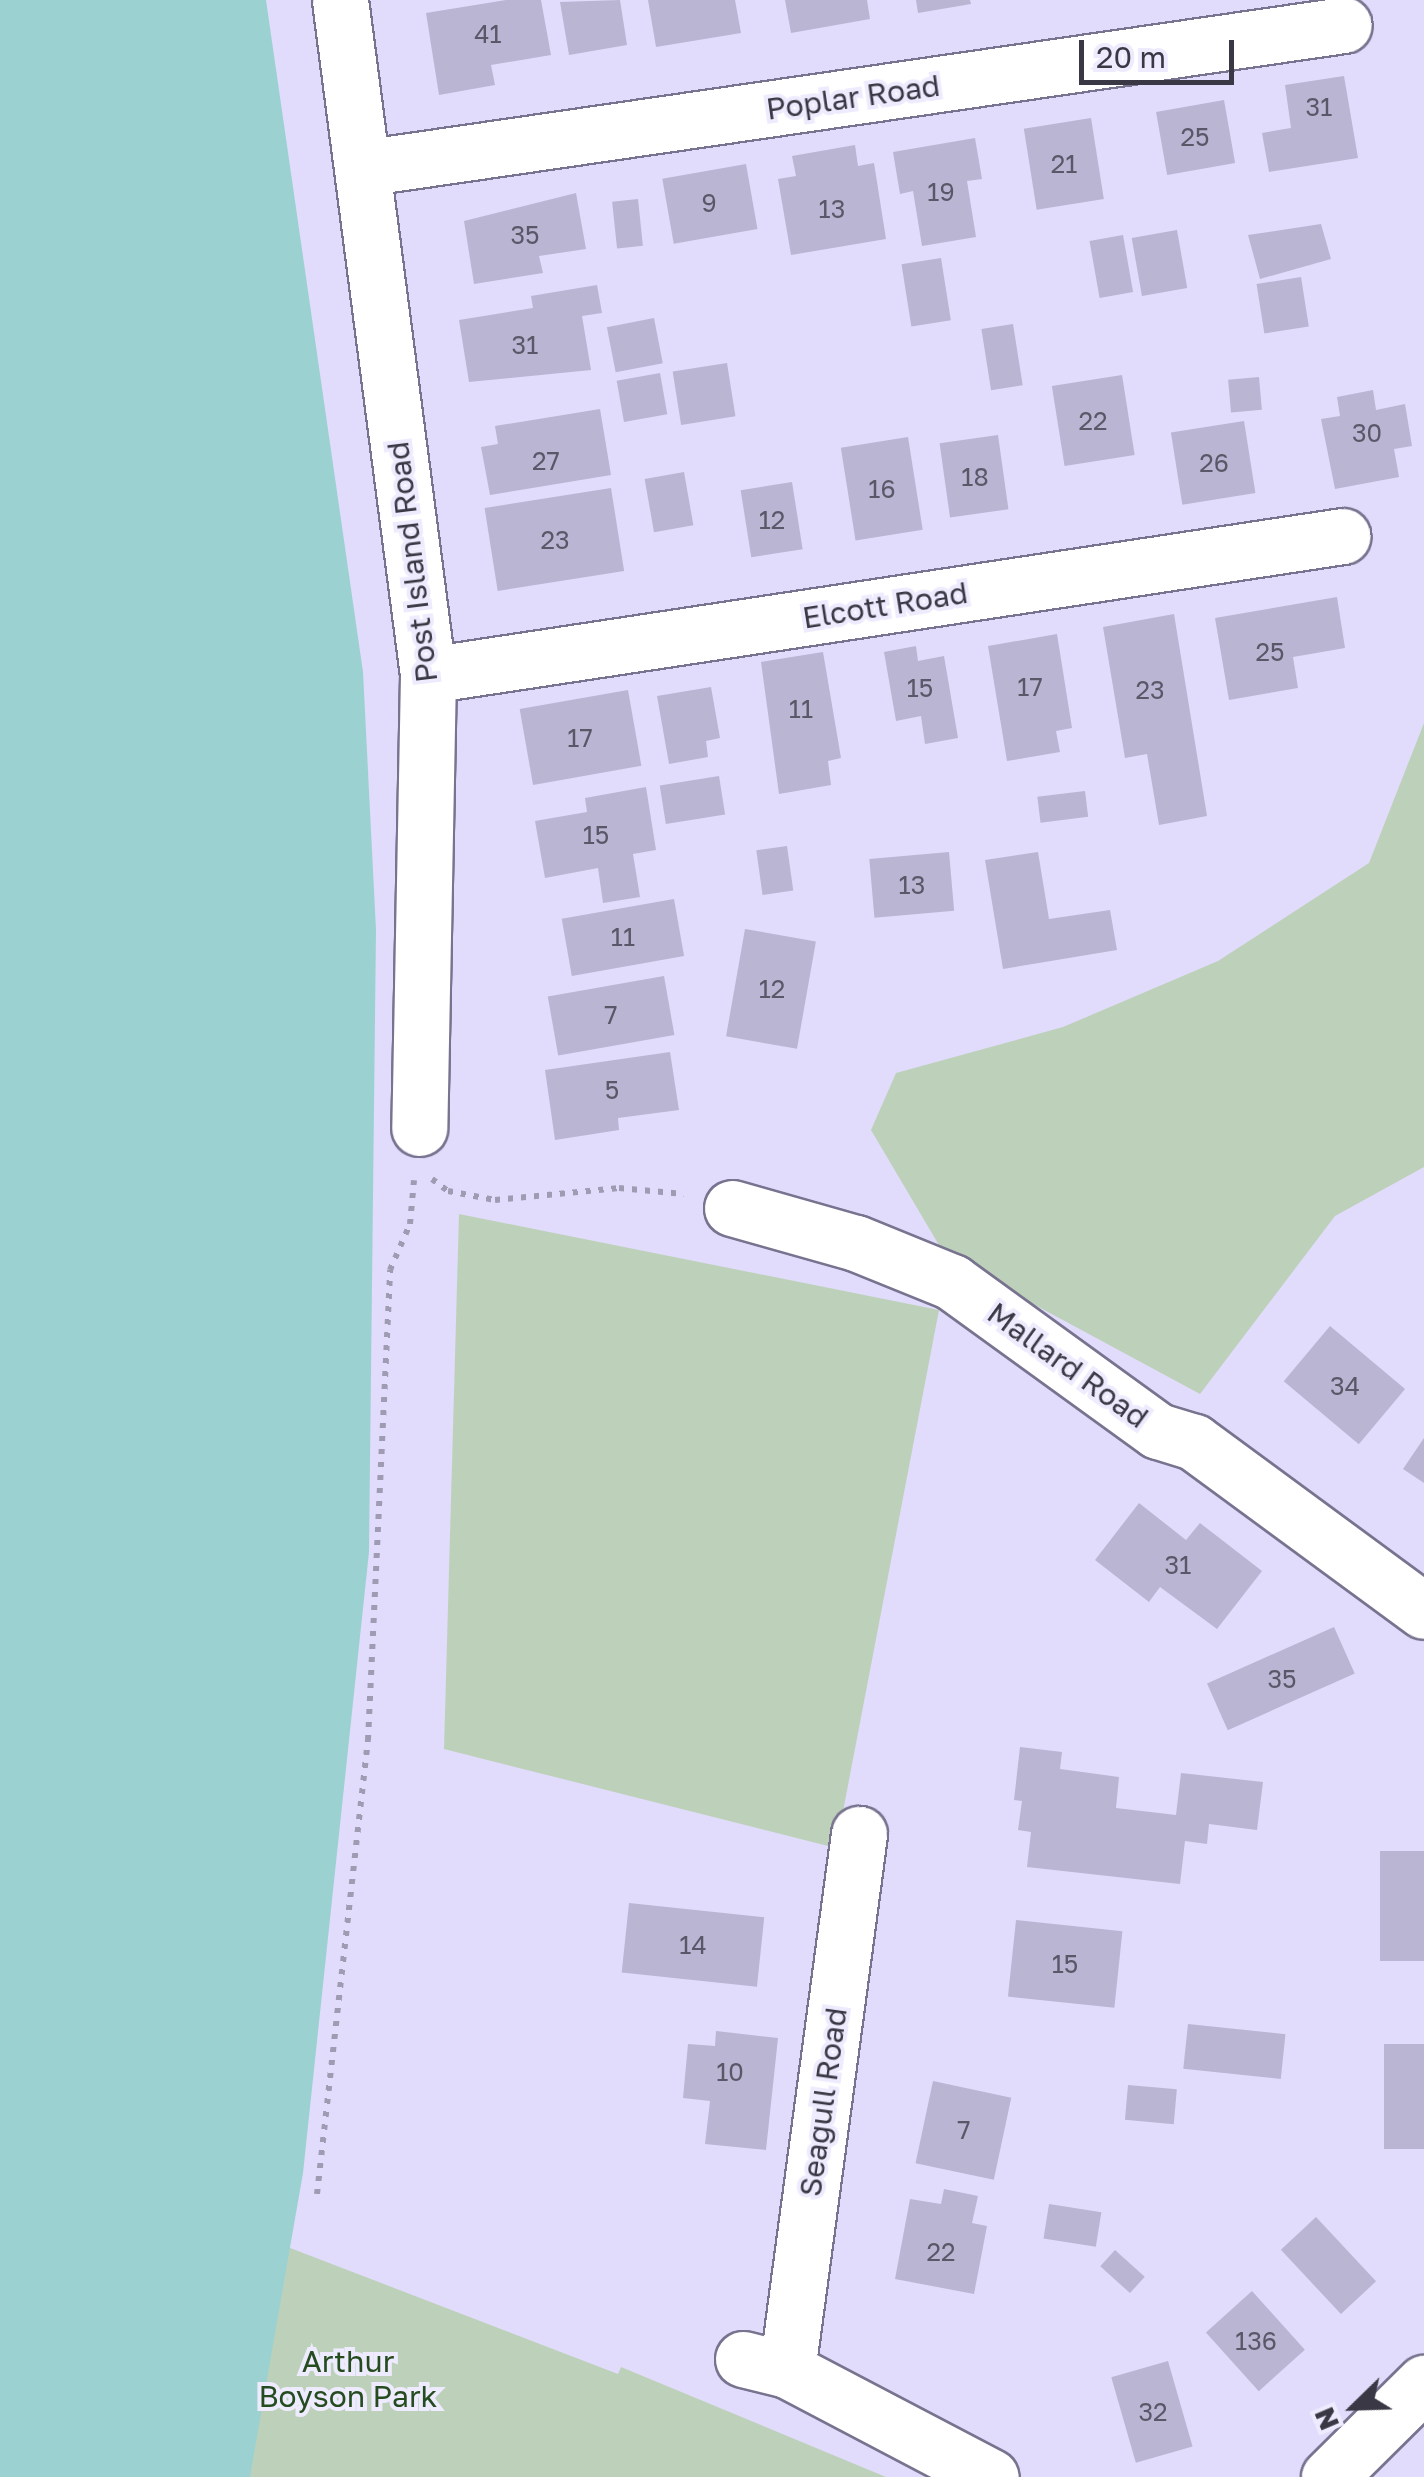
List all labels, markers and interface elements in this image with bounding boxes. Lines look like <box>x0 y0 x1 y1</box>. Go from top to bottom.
house number: 41 <box>474 19 502 49</box>
scale bar <box>1084 20 1239 82</box>
text: 20 m <box>1096 39 1166 75</box>
street label: Poplar Road <box>764 67 942 127</box>
house number: 31 <box>1306 92 1332 122</box>
house number: 25 <box>1181 122 1209 152</box>
house number: 21 <box>1051 149 1077 179</box>
house number: 19 <box>927 177 955 207</box>
house number: 9 <box>701 188 717 218</box>
house number: 13 <box>819 194 845 224</box>
house number: 35 <box>510 220 540 250</box>
house number: 31 <box>512 330 538 360</box>
house number: 22 <box>1079 406 1107 436</box>
house number: 30 <box>1352 418 1382 448</box>
street label: Post Island Road <box>379 439 445 685</box>
house number: 27 <box>532 446 560 476</box>
house number: 26 <box>1199 448 1229 478</box>
house number: 18 <box>961 462 989 492</box>
house number: 16 <box>868 474 896 504</box>
house number: 12 <box>759 505 785 535</box>
house number: 23 <box>540 525 570 555</box>
street label: Elcott Road <box>800 574 970 636</box>
house number: 25 <box>1256 637 1284 667</box>
house number: 17 <box>1017 672 1043 702</box>
house number: 15 <box>907 673 933 703</box>
house number: 23 <box>1135 675 1165 705</box>
house number: 11 <box>789 694 813 724</box>
house number: 17 <box>567 723 593 753</box>
house number: 15 <box>583 820 609 850</box>
house number: 13 <box>899 870 925 900</box>
house number: 11 <box>611 922 635 952</box>
house number: 12 <box>759 974 785 1004</box>
house number: 7 <box>604 1000 618 1030</box>
house number: 5 <box>605 1075 619 1105</box>
street label: Mallard Road <box>981 1295 1155 1435</box>
house number: 34 <box>1330 1371 1360 1401</box>
house number: 31 <box>1165 1550 1191 1580</box>
house number: 35 <box>1267 1664 1297 1694</box>
house number: 14 <box>679 1930 707 1960</box>
house number: 15 <box>1052 1949 1078 1979</box>
street label: Seagull Road <box>792 2005 854 2199</box>
house number: 10 <box>716 2057 744 2087</box>
house number: 7 <box>957 2115 971 2145</box>
house number: 22 <box>927 2237 955 2267</box>
house number: 136 <box>1235 2326 1277 2356</box>
park label: Arthur Boyson Park <box>258 2343 438 2414</box>
north arrow <box>1304 2357 1404 2457</box>
house number: 32 <box>1138 2397 1168 2427</box>
text: N <box>1307 2403 1345 2435</box>

